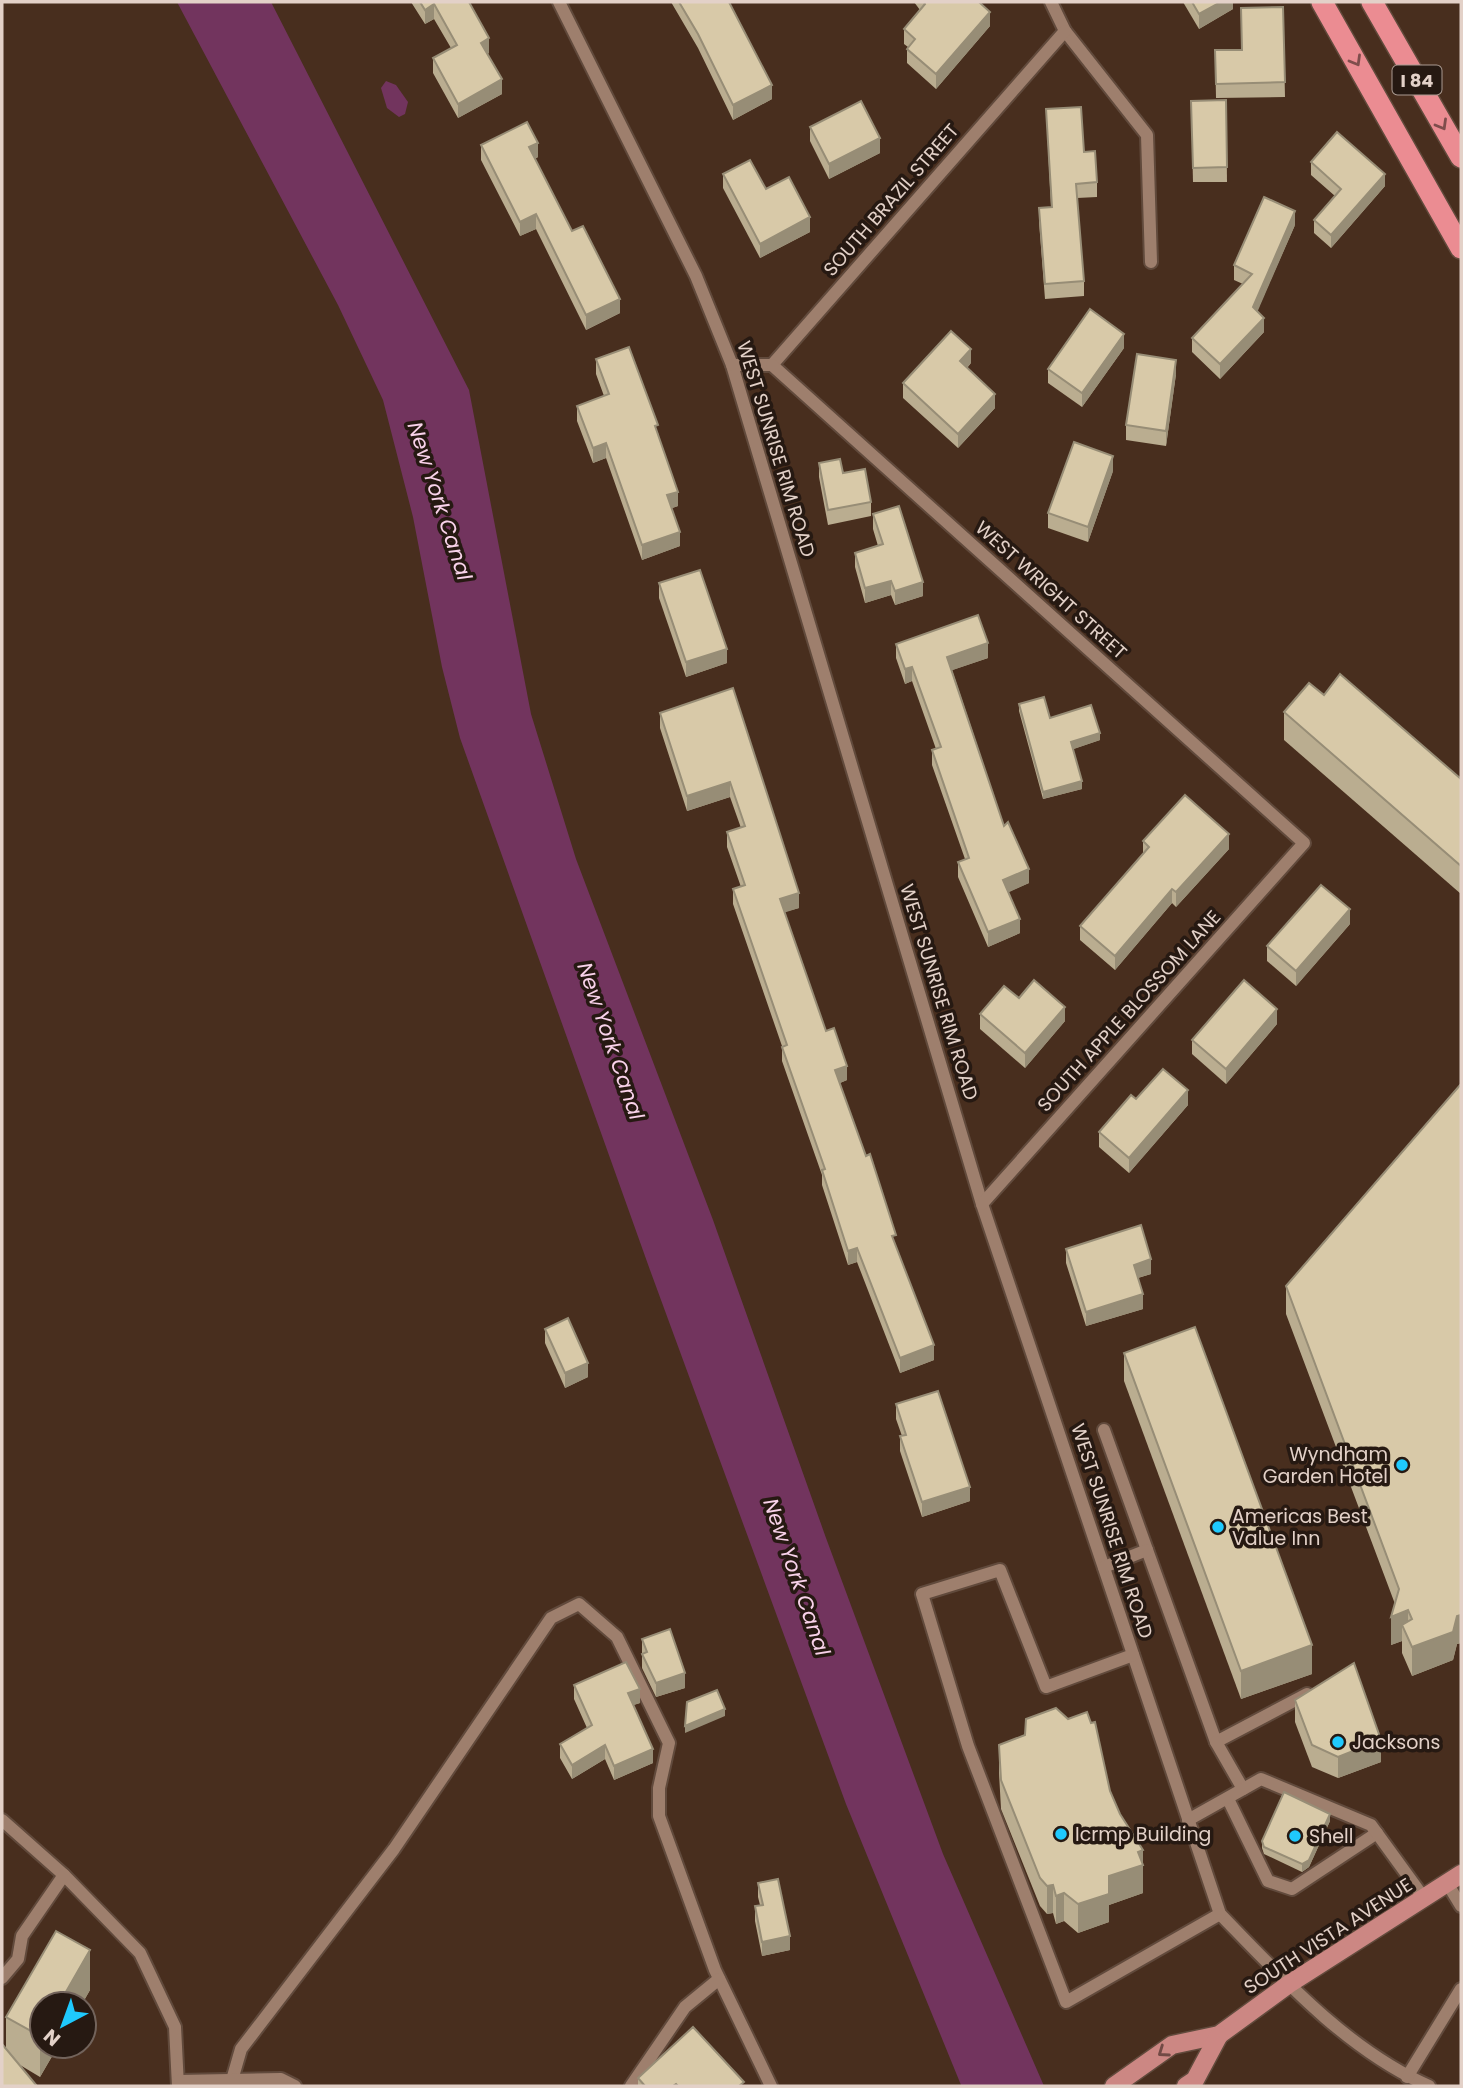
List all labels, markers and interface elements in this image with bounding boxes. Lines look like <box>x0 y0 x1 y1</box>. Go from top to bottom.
one-way arrow <box>1348 54 1361 66</box>
road number: I 84 <box>1392 66 1442 94</box>
one-way arrow <box>1434 117 1447 130</box>
street label: SOUTH BRAZIL STREET <box>817 118 965 282</box>
street label: WEST SUNRISE RIM ROAD <box>730 338 822 560</box>
water label: New York Canal <box>401 418 480 585</box>
street label: WEST WRIGHT STREET <box>969 515 1133 665</box>
street label: WEST SUNRISE RIM ROAD <box>893 881 985 1103</box>
street label: SOUTH APPLE BLOSSOM LANE <box>1031 904 1227 1118</box>
water label: New York Canal <box>570 958 652 1125</box>
street label: WEST SUNRISE RIM ROAD <box>1064 1420 1160 1642</box>
place label: Wyndham Garden Hotel <box>1263 1441 1388 1490</box>
marker: Wyndham Garden Hotel <box>1394 1457 1410 1473</box>
water label: New York Canal <box>756 1494 838 1661</box>
place label: Americas Best Value Inn <box>1232 1503 1368 1552</box>
marker: Americas Best Value Inn <box>1210 1519 1226 1535</box>
place label: Jacksons <box>1352 1729 1440 1756</box>
marker: Jacksons <box>1330 1734 1346 1750</box>
place label: Icrmp Building <box>1075 1821 1211 1848</box>
place label: Shell <box>1309 1823 1353 1850</box>
marker: Icrmp Building <box>1053 1826 1069 1842</box>
marker: Shell <box>1287 1828 1303 1844</box>
street label: SOUTH VISTA AVENUE <box>1239 1871 1417 2001</box>
north arrow <box>28 1990 98 2060</box>
text: N <box>38 2023 66 2052</box>
one-way arrow <box>1158 2044 1171 2056</box>

